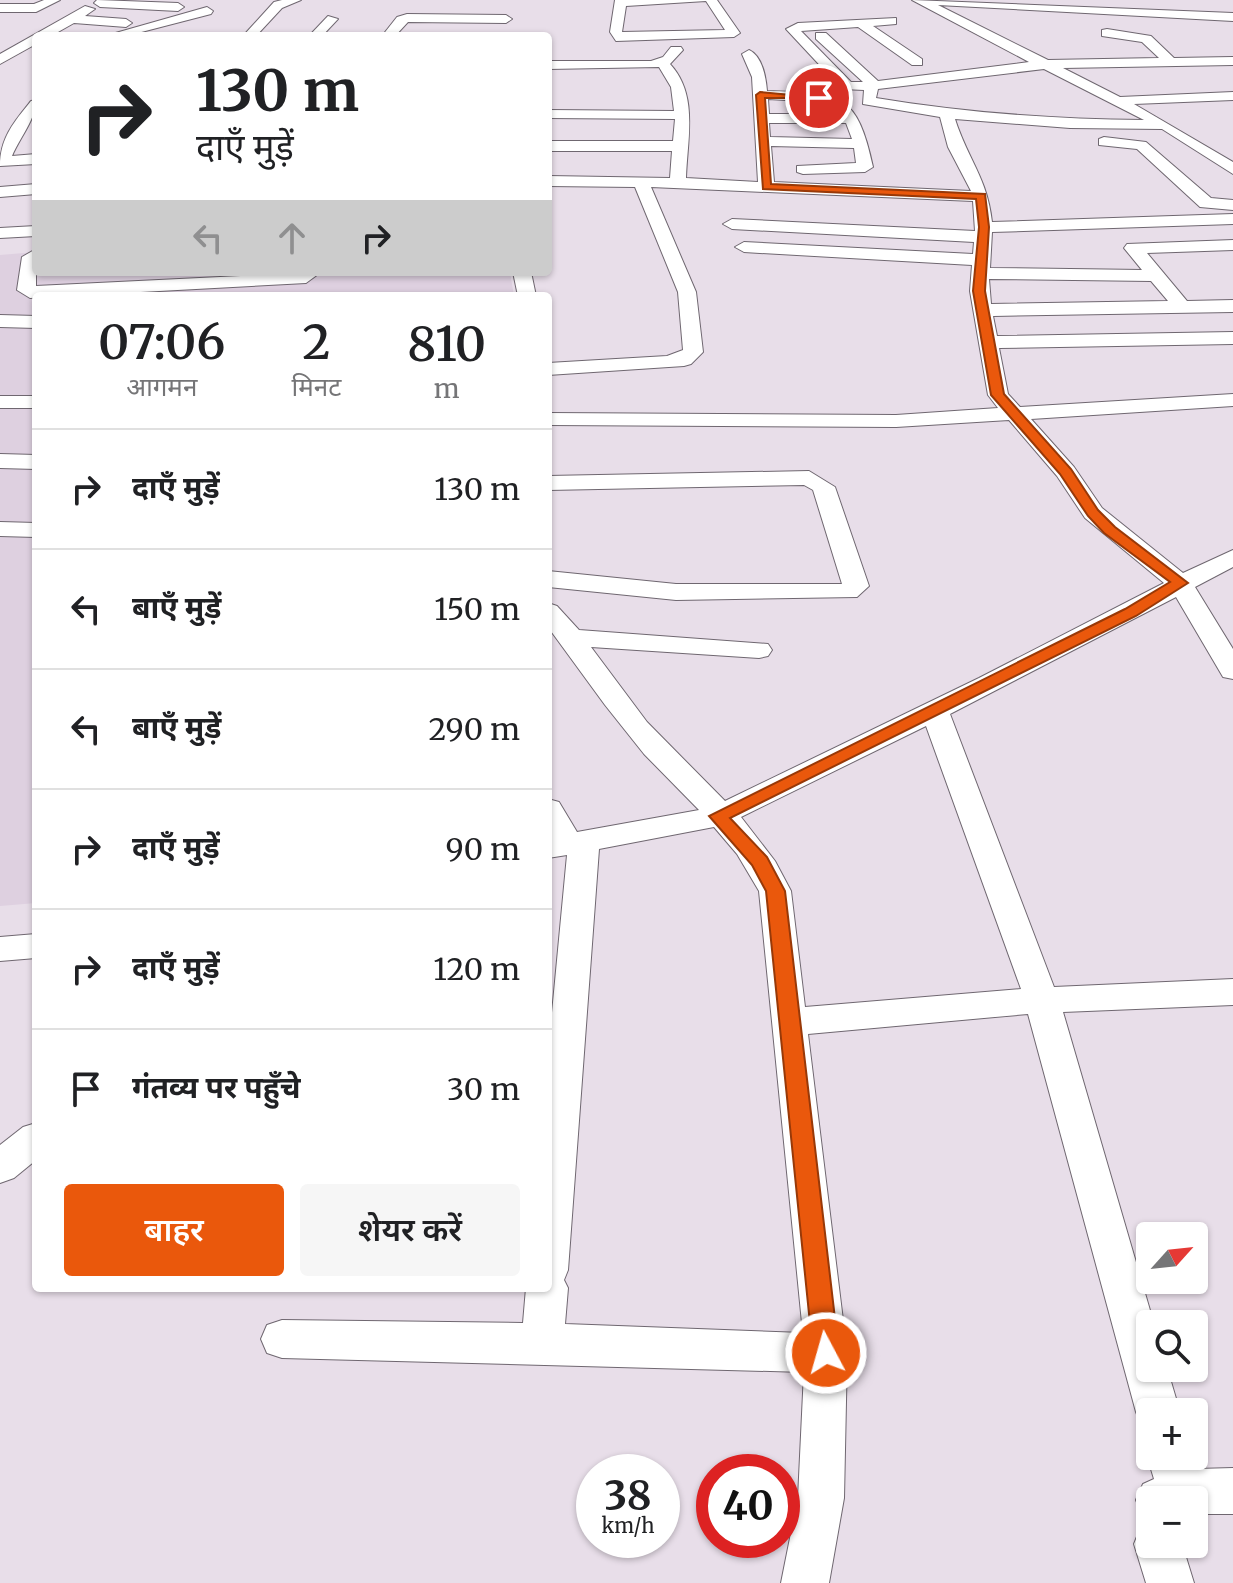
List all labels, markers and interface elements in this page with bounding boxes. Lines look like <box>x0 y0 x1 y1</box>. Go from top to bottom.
text: 130 m <box>196 56 359 126</box>
icon: right <box>64 64 168 168</box>
pin <box>785 64 853 132</box>
icon: arrive <box>797 76 841 120</box>
text: दाएँ मुड़ें <box>196 125 294 170</box>
icon: left <box>186 216 230 260</box>
icon: ahead <box>270 216 314 260</box>
icon: right <box>354 216 398 260</box>
text: 07:06 <box>98 312 226 372</box>
text: 2 <box>302 312 331 372</box>
text: 810 <box>407 314 486 374</box>
text: आगमन <box>126 370 197 403</box>
text: मिनट <box>292 370 341 403</box>
text: m <box>434 372 460 405</box>
icon: right <box>64 467 108 511</box>
text: दाएँ मुड़ें <box>132 468 220 506</box>
text: 130 m <box>434 470 520 508</box>
icon: left <box>64 587 108 631</box>
text: बाएँ मुड़ें <box>132 588 221 626</box>
text: 150 m <box>434 590 520 628</box>
icon: left <box>64 707 108 751</box>
text: बाएँ मुड़ें <box>132 708 221 746</box>
text: 290 m <box>429 710 520 748</box>
icon: right <box>64 827 108 871</box>
text: दाएँ मुड़ें <box>132 828 220 866</box>
text: 90 m <box>446 830 520 868</box>
icon: right <box>64 947 108 991</box>
text: दाएँ मुड़ें <box>132 948 220 986</box>
text: 120 m <box>433 950 520 988</box>
icon: arrive <box>64 1067 108 1111</box>
text: गंतव्य पर पहुँचे <box>132 1068 300 1106</box>
text: 30 m <box>447 1070 520 1108</box>
button: बाहर <box>64 1184 284 1276</box>
button: शेयर करें <box>300 1184 520 1276</box>
north arrow <box>1136 1222 1208 1294</box>
map controls <box>1136 1222 1208 1558</box>
button: search <box>1136 1310 1208 1382</box>
position arrow <box>784 1311 868 1395</box>
button: + <box>1136 1398 1208 1470</box>
speed limit sign: 40 <box>696 1454 800 1558</box>
text: 38 <box>604 1471 652 1521</box>
button: − <box>1136 1486 1208 1558</box>
text: km/h <box>602 1513 654 1538</box>

